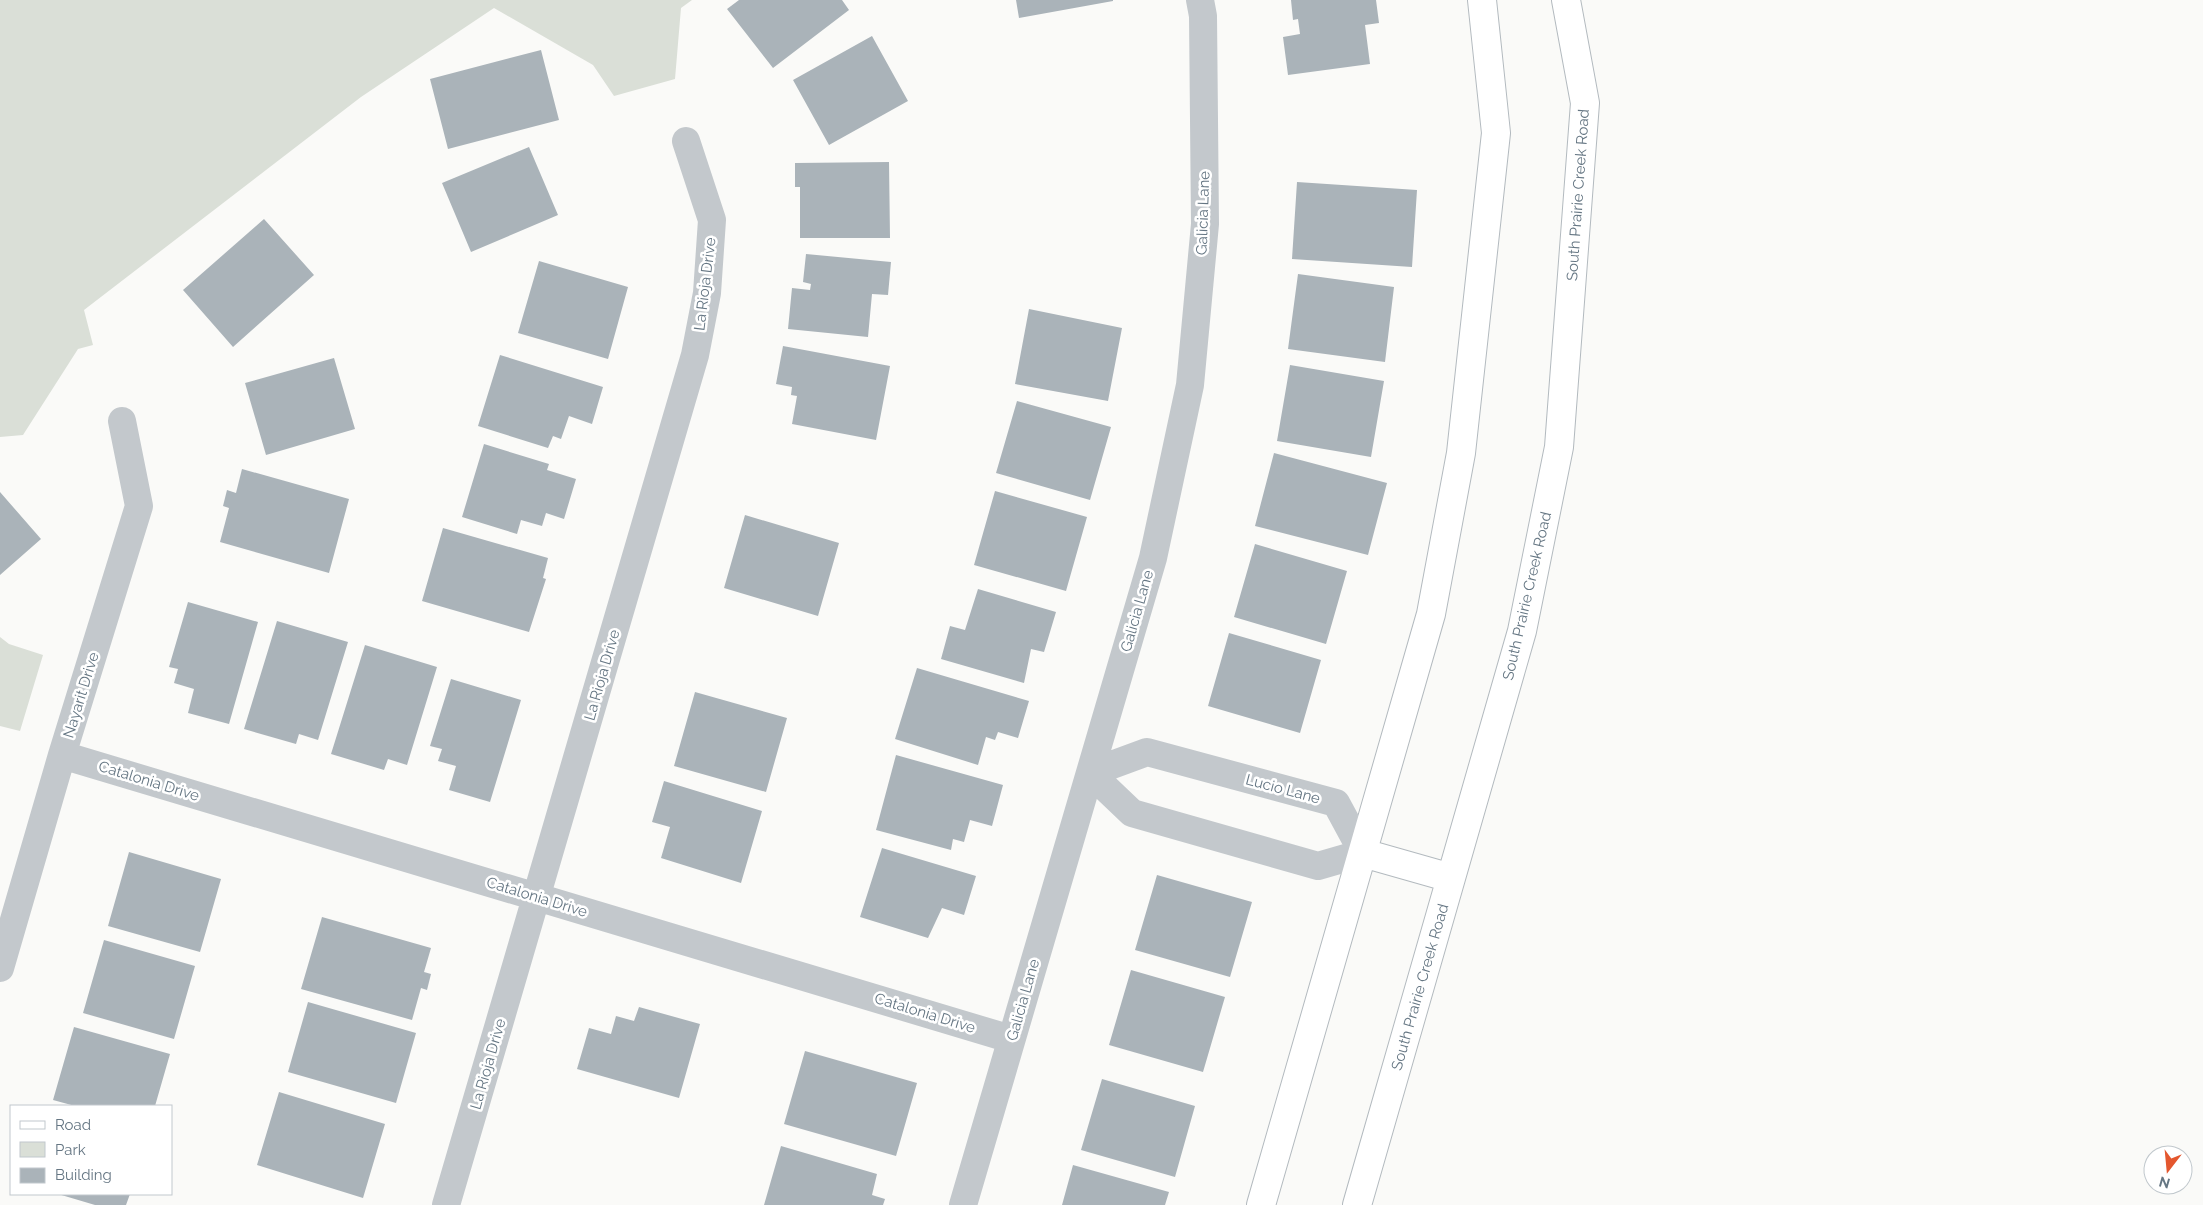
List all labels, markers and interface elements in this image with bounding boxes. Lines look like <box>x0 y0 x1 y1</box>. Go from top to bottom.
street label: South Prairie Creek Road <box>1563 108 1593 282</box>
street label: Galicia Lane <box>1193 170 1213 255</box>
street label: La Rioja Drive <box>690 236 720 332</box>
street label: South Prairie Creek Road <box>1499 510 1555 682</box>
street label: Galicia Lane <box>1117 568 1157 654</box>
street label: La Rioja Drive <box>580 627 624 723</box>
street label: Nayarit Drive <box>59 650 103 740</box>
street label: Catalonia Drive <box>96 757 202 805</box>
street label: Lucio Lane <box>1244 770 1322 808</box>
street label: Catalonia Drive <box>484 873 590 921</box>
street label: South Prairie Creek Road <box>1388 902 1452 1072</box>
street label: Galicia Lane <box>1003 957 1043 1043</box>
street label: Catalonia Drive <box>872 989 978 1037</box>
street label: La Rioja Drive <box>466 1016 510 1112</box>
legend <box>10 1105 172 1195</box>
text: Road <box>55 1116 91 1134</box>
text: Park <box>55 1141 86 1159</box>
north arrow <box>2143 1145 2193 1195</box>
text: Building <box>55 1166 112 1184</box>
text: N <box>2157 1173 2172 1192</box>

